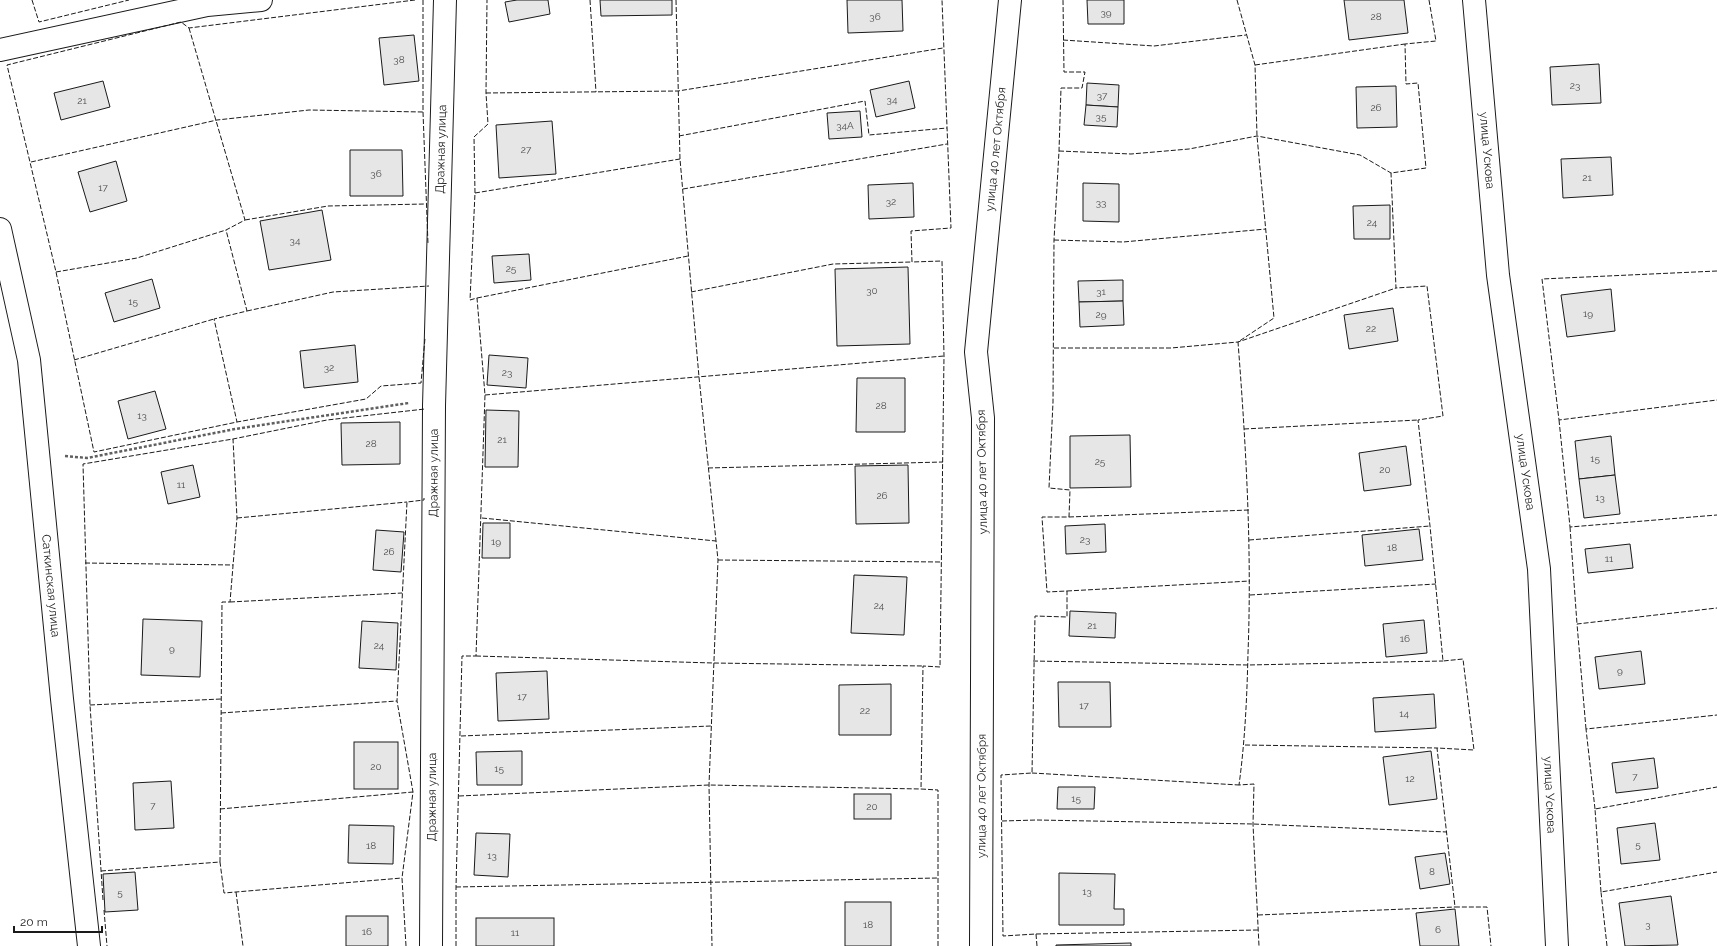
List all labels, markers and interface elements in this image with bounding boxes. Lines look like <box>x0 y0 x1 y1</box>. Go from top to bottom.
house number: 39 <box>1100 7 1112 18</box>
house number: 36 <box>869 11 881 22</box>
house number: 28 <box>1370 11 1382 22</box>
house number: 38 <box>393 54 405 65</box>
house number: 23 <box>1570 80 1580 91</box>
street label: улица 40 лет Октября <box>983 87 1009 212</box>
house number: 37 <box>1097 90 1108 101</box>
house number: 34 <box>887 94 898 105</box>
house number: 21 <box>77 95 87 106</box>
house number: 26 <box>1370 102 1382 113</box>
street label: Дражная улица <box>433 104 449 194</box>
house number: 35 <box>1096 111 1107 122</box>
street label: улица Ускова <box>1477 111 1497 189</box>
house number: 34А <box>836 120 854 131</box>
house number: 27 <box>521 144 532 155</box>
house number: 36 <box>370 168 382 179</box>
house number: 21 <box>1582 172 1592 183</box>
house number: 17 <box>98 182 108 193</box>
house number: 32 <box>886 196 896 207</box>
house number: 33 <box>1096 197 1106 208</box>
house number: 24 <box>1367 217 1378 228</box>
house number: 34 <box>290 235 301 246</box>
house number: 25 <box>506 263 517 274</box>
house number: 30 <box>866 285 878 296</box>
house number: 31 <box>1096 286 1107 297</box>
house number: 15 <box>128 296 138 307</box>
house number: 19 <box>1583 308 1593 319</box>
house number: 29 <box>1095 309 1107 320</box>
house number: 22 <box>1366 323 1376 334</box>
house number: 32 <box>324 362 334 373</box>
house number: 23 <box>502 367 512 378</box>
house number: 28 <box>875 400 887 411</box>
house number: 13 <box>137 410 147 421</box>
street label: улица 40 лет Октября <box>974 410 990 534</box>
street label: Дражная улица <box>426 429 441 517</box>
street label: улица Ускова <box>1513 433 1538 511</box>
house number: 21 <box>497 434 507 445</box>
house number: 28 <box>365 438 377 449</box>
house number: 15 <box>1590 453 1600 464</box>
house number: 25 <box>1095 456 1106 467</box>
house number: 20 <box>1379 464 1391 475</box>
house number: 11 <box>177 479 186 490</box>
house number: 26 <box>876 490 888 501</box>
house number: 13 <box>1595 492 1605 503</box>
street label: Саткинская улица <box>39 534 63 638</box>
house number: 23 <box>1080 534 1090 545</box>
house number: 19 <box>491 536 501 547</box>
house number: 18 <box>1387 542 1397 553</box>
house number: 26 <box>383 546 395 557</box>
house number: 11 <box>1605 553 1614 564</box>
house number: 24 <box>874 600 885 611</box>
house number: 21 <box>1087 620 1097 631</box>
house number: 16 <box>1400 633 1410 644</box>
house number: 24 <box>374 640 385 651</box>
house number: 9 <box>169 643 175 654</box>
house number: 9 <box>1617 665 1623 676</box>
house number: 17 <box>517 691 527 702</box>
house number: 17 <box>1079 700 1089 711</box>
house number: 22 <box>860 705 870 716</box>
house number: 14 <box>1399 708 1409 719</box>
street label: улица 40 лет Октября <box>974 734 989 858</box>
street label: Дражная улица <box>425 753 439 841</box>
street label: улица Ускова <box>1541 756 1559 834</box>
house number: 20 <box>370 761 382 772</box>
house number: 15 <box>494 763 504 774</box>
house number: 7 <box>1632 771 1638 782</box>
house number: 12 <box>1405 773 1415 784</box>
house number: 15 <box>1071 793 1081 804</box>
house number: 7 <box>150 800 156 811</box>
house number: 20 <box>866 801 878 812</box>
house number: 5 <box>1635 839 1641 850</box>
house number: 18 <box>366 840 376 851</box>
house number: 13 <box>487 850 497 861</box>
house number: 8 <box>1429 866 1435 877</box>
house number: 13 <box>1082 886 1092 897</box>
house number: 5 <box>117 887 123 898</box>
scale bar <box>14 908 102 934</box>
text: 20 m <box>20 915 48 929</box>
house number: 18 <box>863 919 873 930</box>
house number: 3 <box>1645 919 1651 930</box>
house number: 6 <box>1435 924 1441 935</box>
house number: 16 <box>362 926 372 937</box>
house number: 11 <box>511 927 520 938</box>

